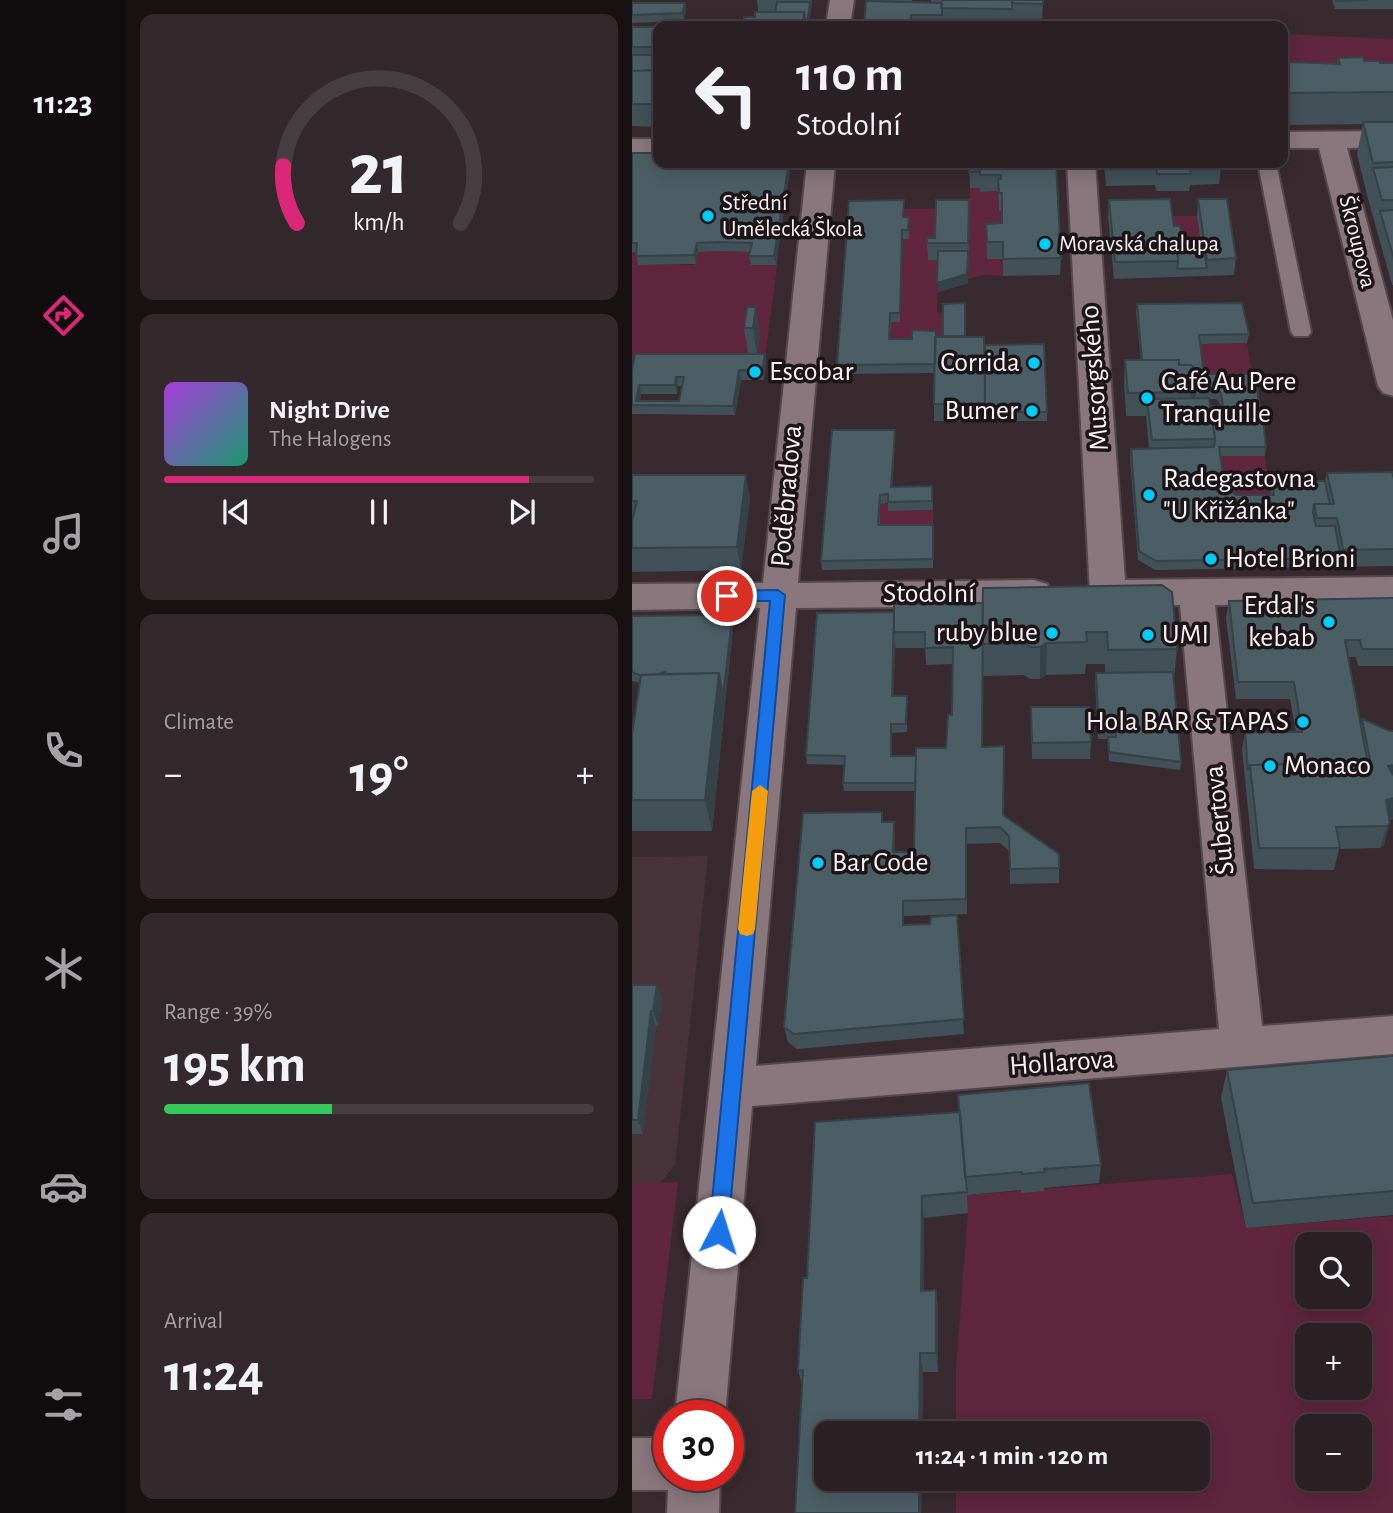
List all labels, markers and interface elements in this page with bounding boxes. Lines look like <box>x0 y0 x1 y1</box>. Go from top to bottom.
icon: left <box>681 49 772 140</box>
text: 110 m <box>796 51 904 100</box>
text: 11:23 <box>33 87 93 119</box>
text: Stodolní <box>796 109 901 141</box>
text: 21 <box>349 135 409 208</box>
place label: Střední Umělecká Škola <box>722 192 863 241</box>
street label: Škroupova <box>1334 193 1381 290</box>
marker: Střední Umělecká Škola <box>700 208 716 224</box>
text: km/h <box>353 210 405 235</box>
place label: Moravská chalupa <box>1059 233 1219 256</box>
marker: Moravská chalupa <box>1037 236 1053 252</box>
icon: directions <box>39 291 88 340</box>
street label: Musorgského <box>1076 304 1114 452</box>
place label: Corrida <box>940 349 1020 377</box>
marker: Corrida <box>1026 355 1042 371</box>
place label: Escobar <box>769 358 853 386</box>
marker: Escobar <box>747 364 763 380</box>
place label: Café Au Pere Tranquille <box>1161 368 1296 428</box>
marker: Café Au Pere Tranquille <box>1139 390 1155 406</box>
text: Night Drive <box>269 397 390 423</box>
place label: Bumer <box>945 397 1018 425</box>
marker: Bumer <box>1024 403 1040 419</box>
street label: Poděbradova <box>767 424 807 568</box>
text: The Halogens <box>269 428 391 451</box>
place label: Radegastovna "U Křižánka" <box>1163 465 1316 525</box>
marker: Radegastovna "U Křižánka" <box>1141 487 1157 503</box>
icon: previous <box>217 493 255 531</box>
icon: pause <box>360 493 398 531</box>
icon: next <box>503 493 541 531</box>
icon: music <box>39 509 88 558</box>
place label: Hotel Brioni <box>1225 545 1356 573</box>
marker: Hotel Brioni <box>1203 551 1219 567</box>
pin <box>697 566 757 626</box>
icon: arrive <box>708 577 746 615</box>
street label: Stodolní <box>883 580 975 608</box>
place label: Erdal's kebab <box>1243 592 1315 652</box>
marker: Erdal's kebab <box>1321 614 1337 630</box>
place label: ruby blue <box>936 619 1038 647</box>
place label: UMI <box>1162 621 1209 649</box>
marker: ruby blue <box>1044 625 1060 641</box>
marker: UMI <box>1140 627 1156 643</box>
place label: Hola BAR & TAPAS <box>1086 708 1289 736</box>
text: Climate <box>164 711 234 734</box>
marker: Hola BAR & TAPAS <box>1295 714 1311 730</box>
icon: phone <box>39 726 88 775</box>
text: 19° <box>349 749 409 801</box>
place label: Monaco <box>1284 752 1371 780</box>
text: − <box>164 756 182 794</box>
text: + <box>576 756 594 794</box>
marker: Monaco <box>1262 758 1278 774</box>
street label: Šubertova <box>1198 764 1240 876</box>
place label: Bar Code <box>832 849 929 877</box>
marker: Bar Code <box>810 855 826 871</box>
icon: climate <box>39 944 88 993</box>
text: Range · 39% <box>164 1001 272 1024</box>
text: 195 km <box>164 1039 306 1091</box>
street label: Hollarova <box>1008 1045 1116 1081</box>
icon: car <box>39 1162 88 1211</box>
position arrow <box>682 1195 756 1269</box>
map controls <box>1295 1232 1372 1491</box>
button: search <box>1295 1232 1372 1309</box>
text: Arrival <box>164 1310 223 1333</box>
button: + <box>1295 1323 1372 1400</box>
text: 11:24 <box>164 1348 264 1400</box>
icon: filters <box>39 1380 88 1429</box>
speed limit sign: 30 <box>653 1400 744 1491</box>
button: − <box>1295 1414 1372 1491</box>
text: 11:24 · 1 min · 120 m <box>916 1443 1108 1469</box>

